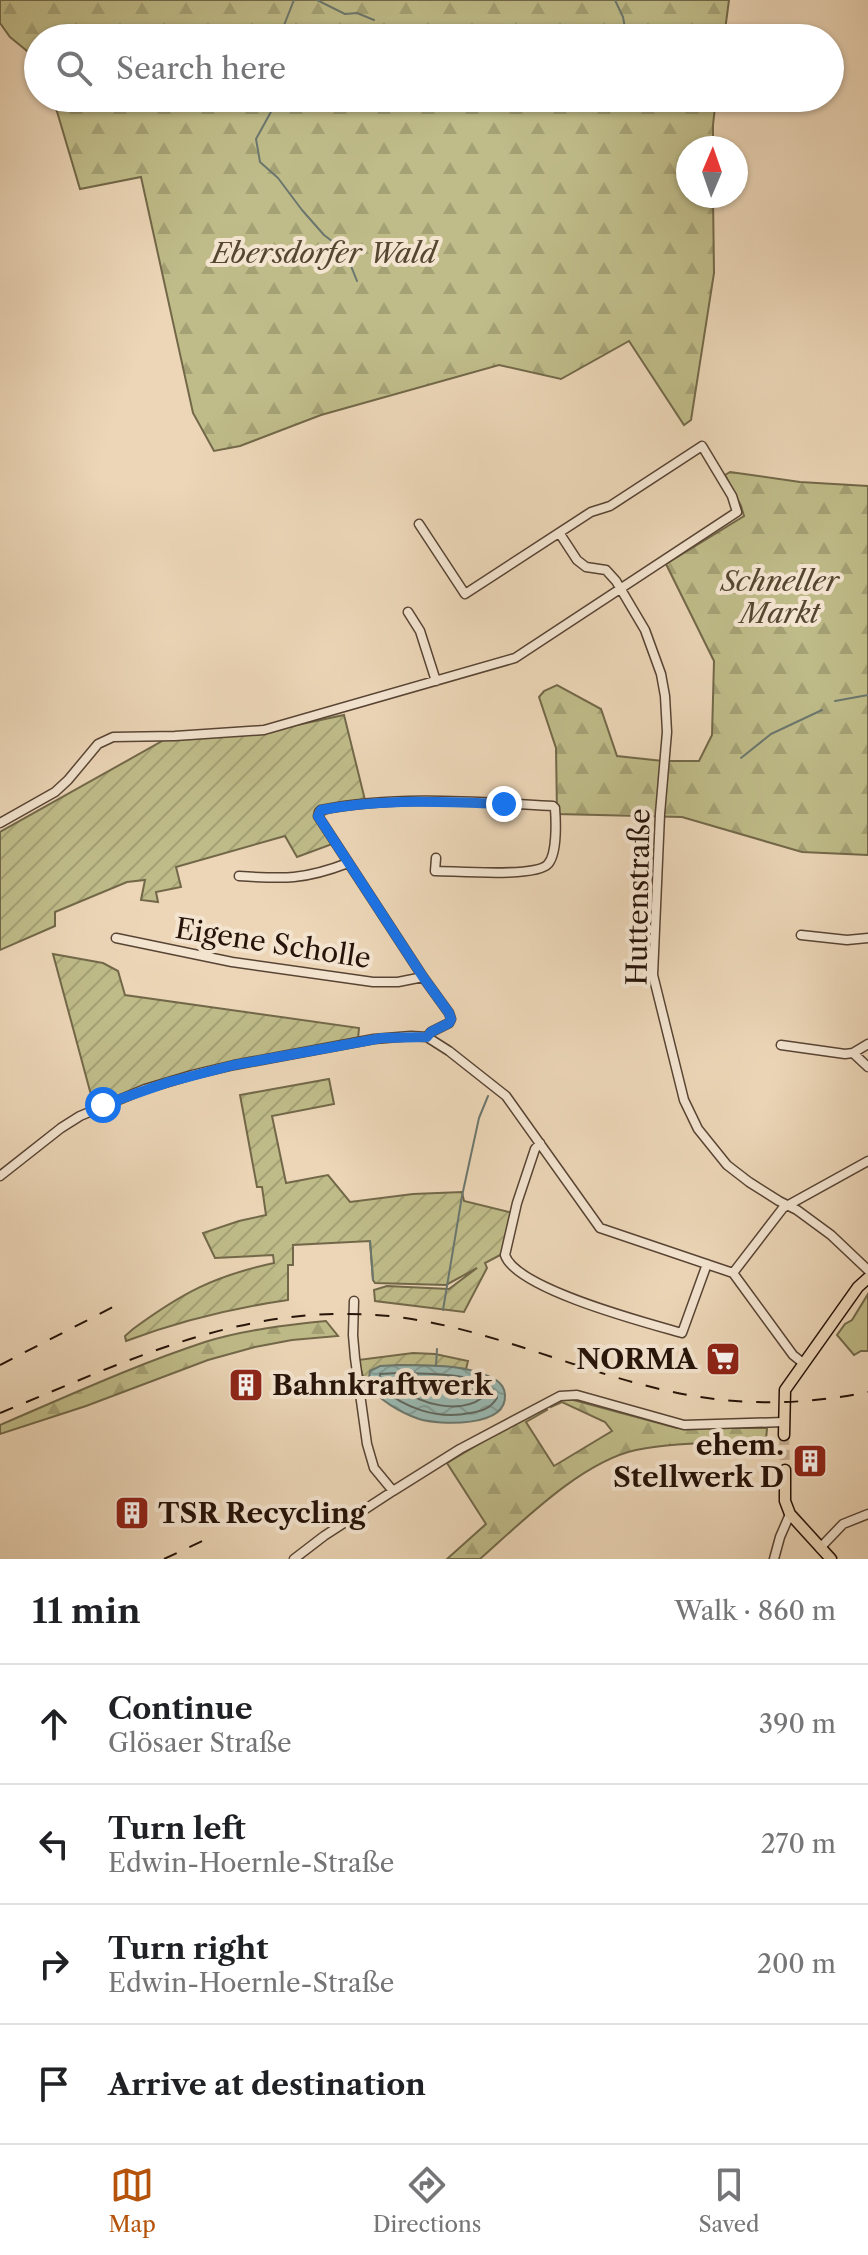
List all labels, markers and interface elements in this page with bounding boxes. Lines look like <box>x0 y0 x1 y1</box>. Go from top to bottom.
search box <box>24 24 844 112</box>
icon: search <box>52 46 96 90</box>
text: Search here <box>116 50 286 87</box>
north arrow <box>676 136 748 208</box>
park label: Ebersdorfer Wald <box>210 236 440 270</box>
park label: Schneller Markt <box>719 564 841 630</box>
route end <box>486 786 522 822</box>
street label: Huttenstraße <box>619 808 657 986</box>
street label: Eigene Scholle <box>173 911 373 975</box>
route start <box>85 1087 121 1123</box>
supermarket icon: NORMA <box>704 1340 742 1378</box>
place label: NORMA <box>576 1342 698 1376</box>
building icon: Bahnkraftwerk <box>227 1366 265 1404</box>
place label: Bahnkraftwerk <box>272 1368 493 1402</box>
place label: ehem. Stellwerk D <box>613 1428 784 1494</box>
building icon: ehem. Stellwerk D <box>791 1442 829 1480</box>
building icon: TSR Recycling <box>113 1494 151 1532</box>
place label: TSR Recycling <box>158 1496 367 1530</box>
text: 11 min <box>32 1590 140 1632</box>
text: Walk · 860 m <box>675 1595 836 1627</box>
text: Continue <box>108 1690 253 1727</box>
icon: ahead <box>32 1702 76 1746</box>
text: 390 m <box>759 1708 836 1740</box>
text: Glösaer Straße <box>108 1727 292 1759</box>
text: Turn left <box>108 1810 245 1847</box>
icon: left <box>32 1822 76 1866</box>
text: 270 m <box>761 1828 836 1860</box>
text: Edwin-Hoernle-Straße <box>108 1847 394 1879</box>
text: Turn right <box>108 1930 268 1967</box>
icon: right <box>32 1942 76 1986</box>
text: 200 m <box>757 1948 836 1980</box>
text: Edwin-Hoernle-Straße <box>108 1967 394 1999</box>
icon: arrive <box>32 2062 76 2106</box>
text: Arrive at destination <box>108 2066 426 2103</box>
tab: Map <box>108 2163 156 2238</box>
tab: Directions <box>373 2163 481 2238</box>
tab: Saved <box>698 2163 759 2238</box>

